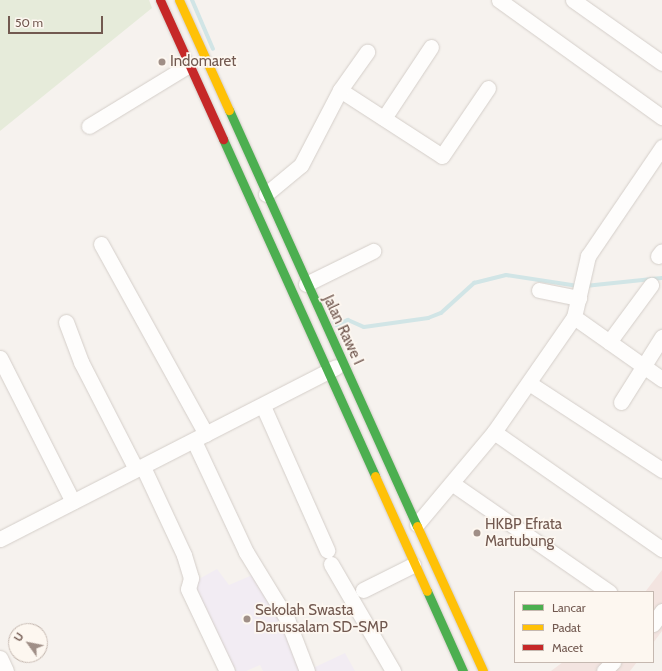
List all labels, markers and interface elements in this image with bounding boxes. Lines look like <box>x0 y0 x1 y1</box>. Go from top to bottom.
scale bar <box>10 8 105 34</box>
text: 50 m <box>15 15 43 30</box>
place label: Indomaret <box>170 53 236 71</box>
marker: Indomaret <box>157 57 167 67</box>
street label: Jalan Rawe I <box>319 292 367 368</box>
place label: HKBP Efrata Martubung <box>485 515 562 550</box>
marker: HKBP Efrata Martubung <box>472 528 482 538</box>
legend <box>514 591 654 663</box>
text: Lancar <box>552 600 585 615</box>
place label: Sekolah Swasta Darussalam SD-SMP <box>255 601 388 636</box>
marker: Sekolah Swasta Darussalam SD-SMP <box>242 614 252 624</box>
text: Padat <box>552 620 581 635</box>
north arrow <box>8 623 48 663</box>
text: U <box>11 630 27 644</box>
text: Macet <box>552 640 583 655</box>

